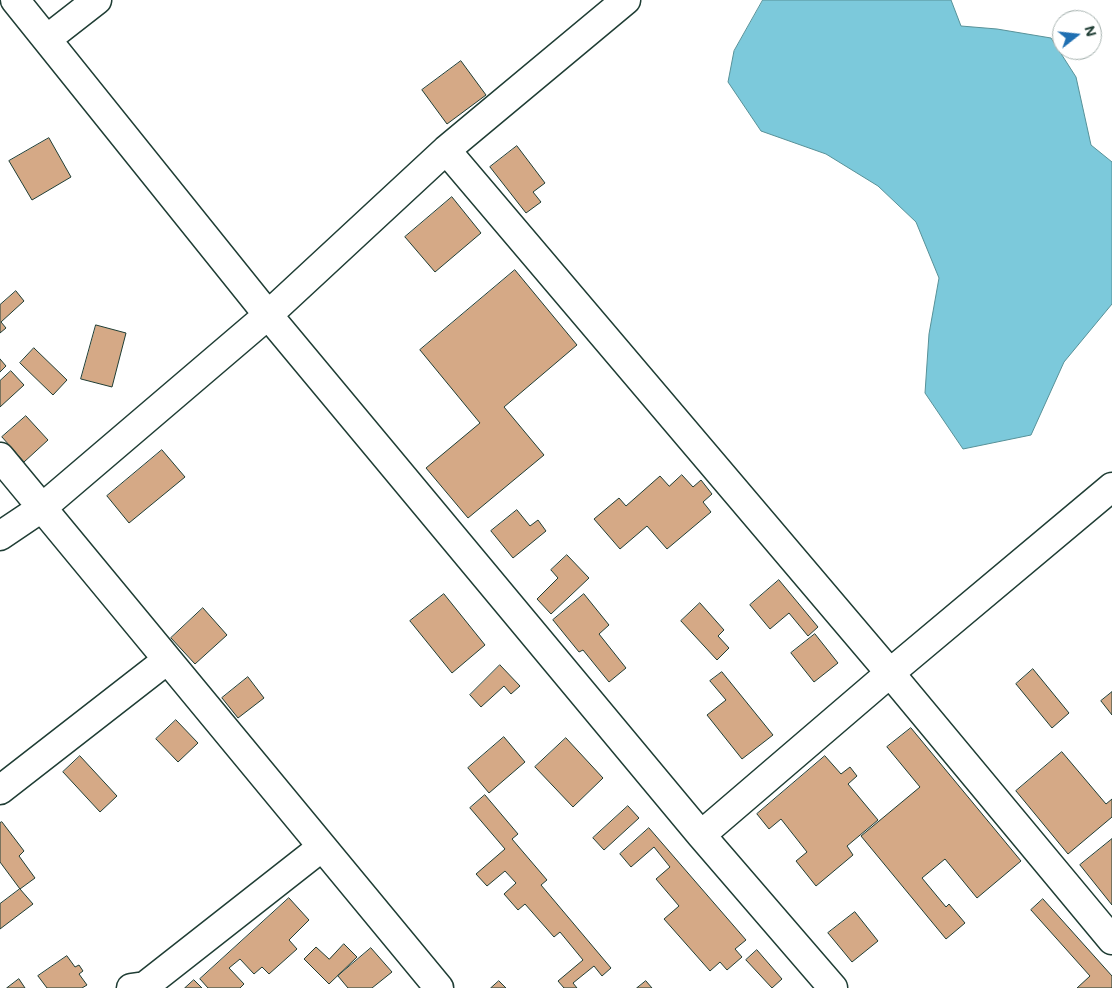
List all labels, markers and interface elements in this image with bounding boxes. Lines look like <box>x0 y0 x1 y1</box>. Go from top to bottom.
north arrow <box>1052 10 1102 60</box>
text: N <box>1080 23 1102 39</box>

